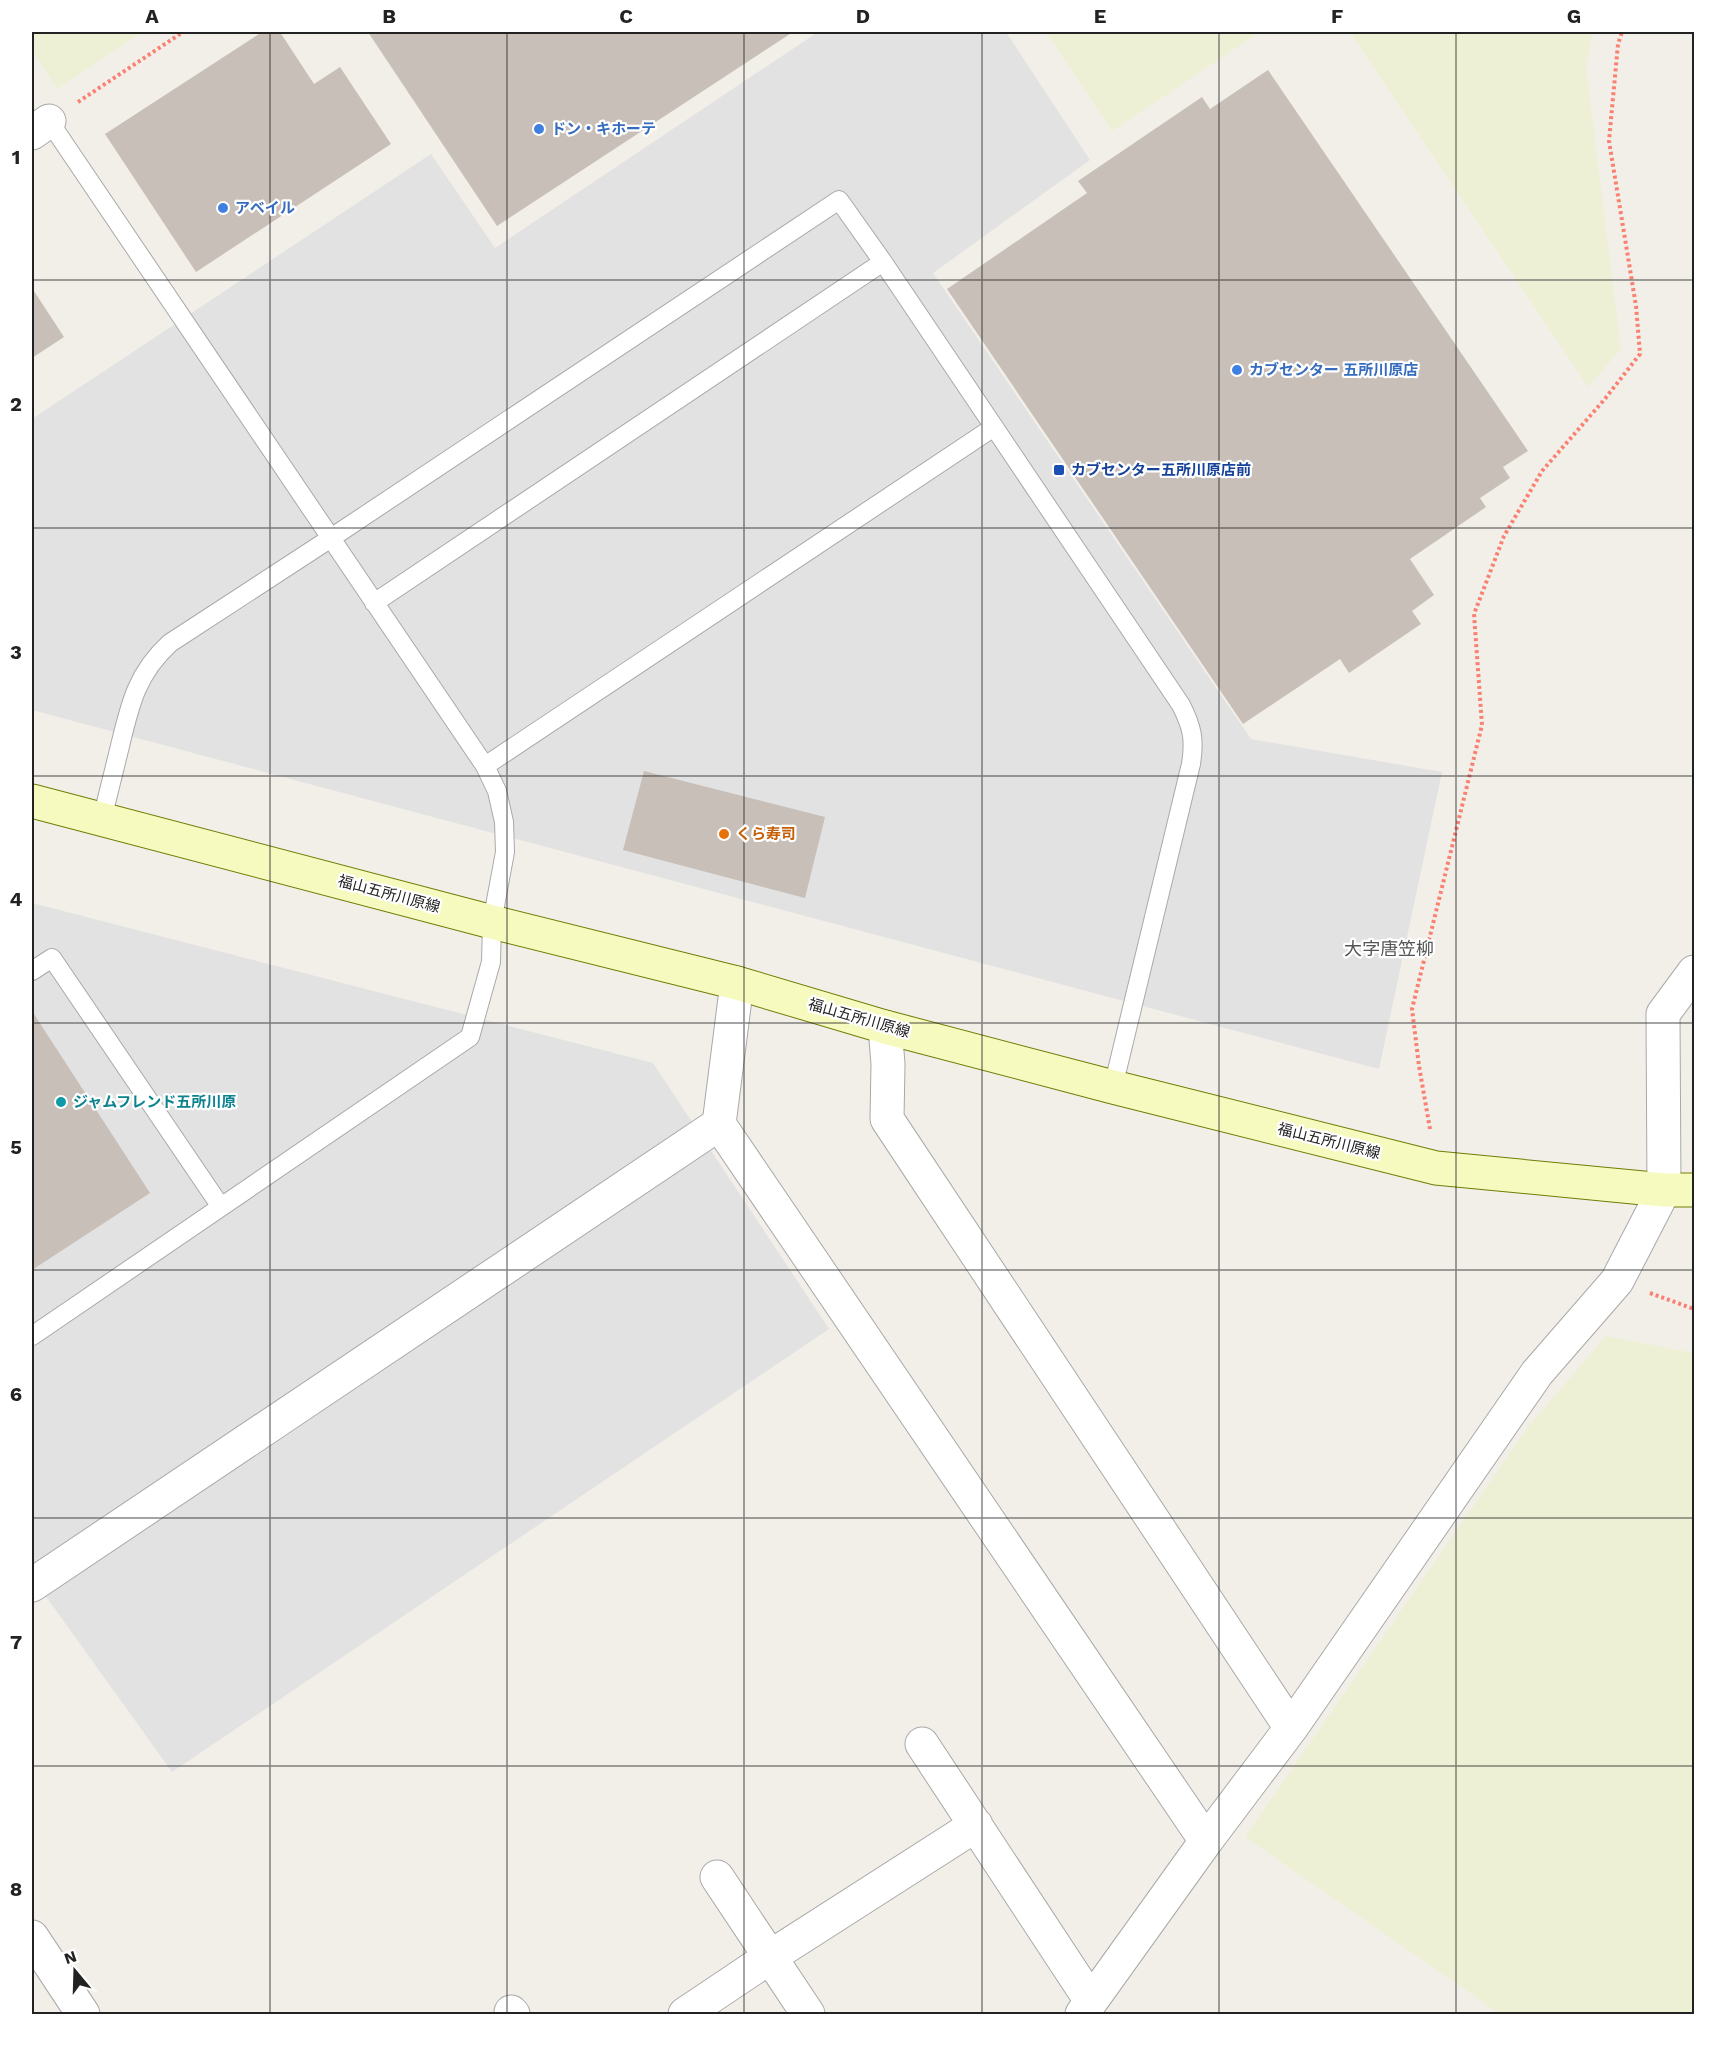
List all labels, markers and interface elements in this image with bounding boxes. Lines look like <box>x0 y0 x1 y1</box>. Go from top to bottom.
text: A <box>145 4 159 28</box>
text: B <box>382 4 396 28</box>
text: C <box>619 4 633 28</box>
text: D <box>856 4 870 28</box>
text: E <box>1094 4 1106 28</box>
text: F <box>1331 4 1343 28</box>
text: G <box>1567 4 1581 28</box>
place label: ドン・キホーテ <box>551 120 656 138</box>
marker: ドン・キホーテ <box>532 122 546 136</box>
text: 1 <box>12 145 20 169</box>
place label: アベイル <box>235 199 295 217</box>
marker: アベイル <box>216 201 230 215</box>
place label: カブセンター 五所川原店 <box>1249 361 1418 379</box>
marker: カブセンター 五所川原店 <box>1230 363 1244 377</box>
text: 2 <box>10 392 22 416</box>
place label: カブセンター五所川原店前 <box>1071 461 1251 479</box>
marker: カブセンター五所川原店前 <box>1052 463 1066 477</box>
text: 3 <box>10 640 22 664</box>
place label: くら寿司 <box>736 825 796 843</box>
marker: くら寿司 <box>717 827 731 841</box>
street label: 福山五所川原線 <box>336 872 442 916</box>
text: 4 <box>10 887 23 911</box>
district label: 大字唐笠柳 <box>1344 938 1434 959</box>
street label: 福山五所川原線 <box>806 995 912 1041</box>
place label: ジャムフレンド五所川原 <box>73 1093 236 1111</box>
marker: ジャムフレンド五所川原 <box>54 1095 68 1109</box>
street label: 福山五所川原線 <box>1276 1120 1382 1162</box>
text: 5 <box>10 1135 22 1159</box>
text: 6 <box>10 1382 22 1406</box>
text: 7 <box>10 1630 22 1654</box>
text: 8 <box>10 1877 22 1901</box>
north arrow <box>45 1941 105 2001</box>
text: N <box>62 1946 79 1968</box>

